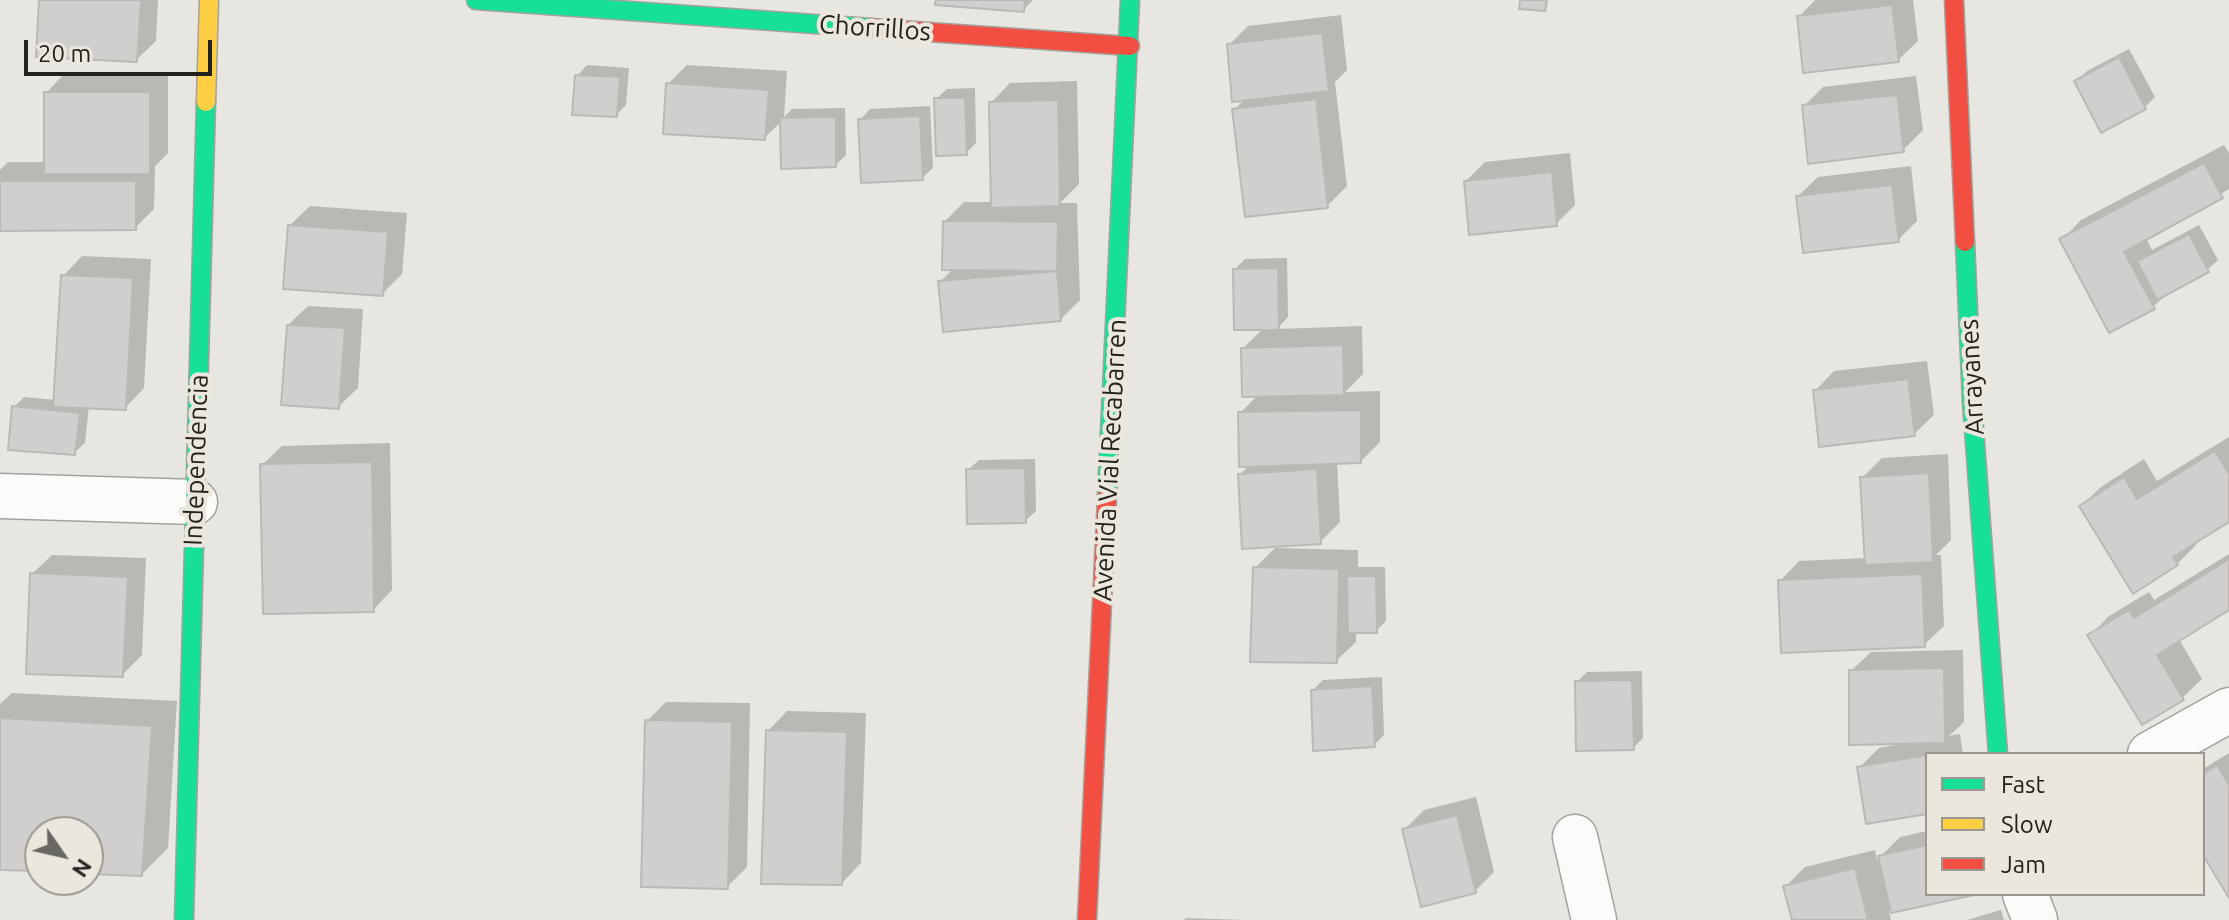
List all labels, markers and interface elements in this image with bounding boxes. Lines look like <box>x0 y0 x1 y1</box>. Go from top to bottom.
street label: Chorrillos <box>818 9 932 47</box>
scale bar <box>28 24 216 74</box>
text: 20 m <box>38 40 91 67</box>
street label: Avenida Vial Recabarren <box>1087 318 1133 602</box>
street label: Arrayanes <box>1953 318 1991 436</box>
street label: Independencia <box>177 374 215 546</box>
legend <box>1925 752 2205 896</box>
text: Fast <box>2001 771 2045 798</box>
text: Slow <box>2001 811 2053 838</box>
north arrow <box>24 816 104 896</box>
text: Jam <box>2001 851 2046 878</box>
text: N <box>68 855 98 882</box>

